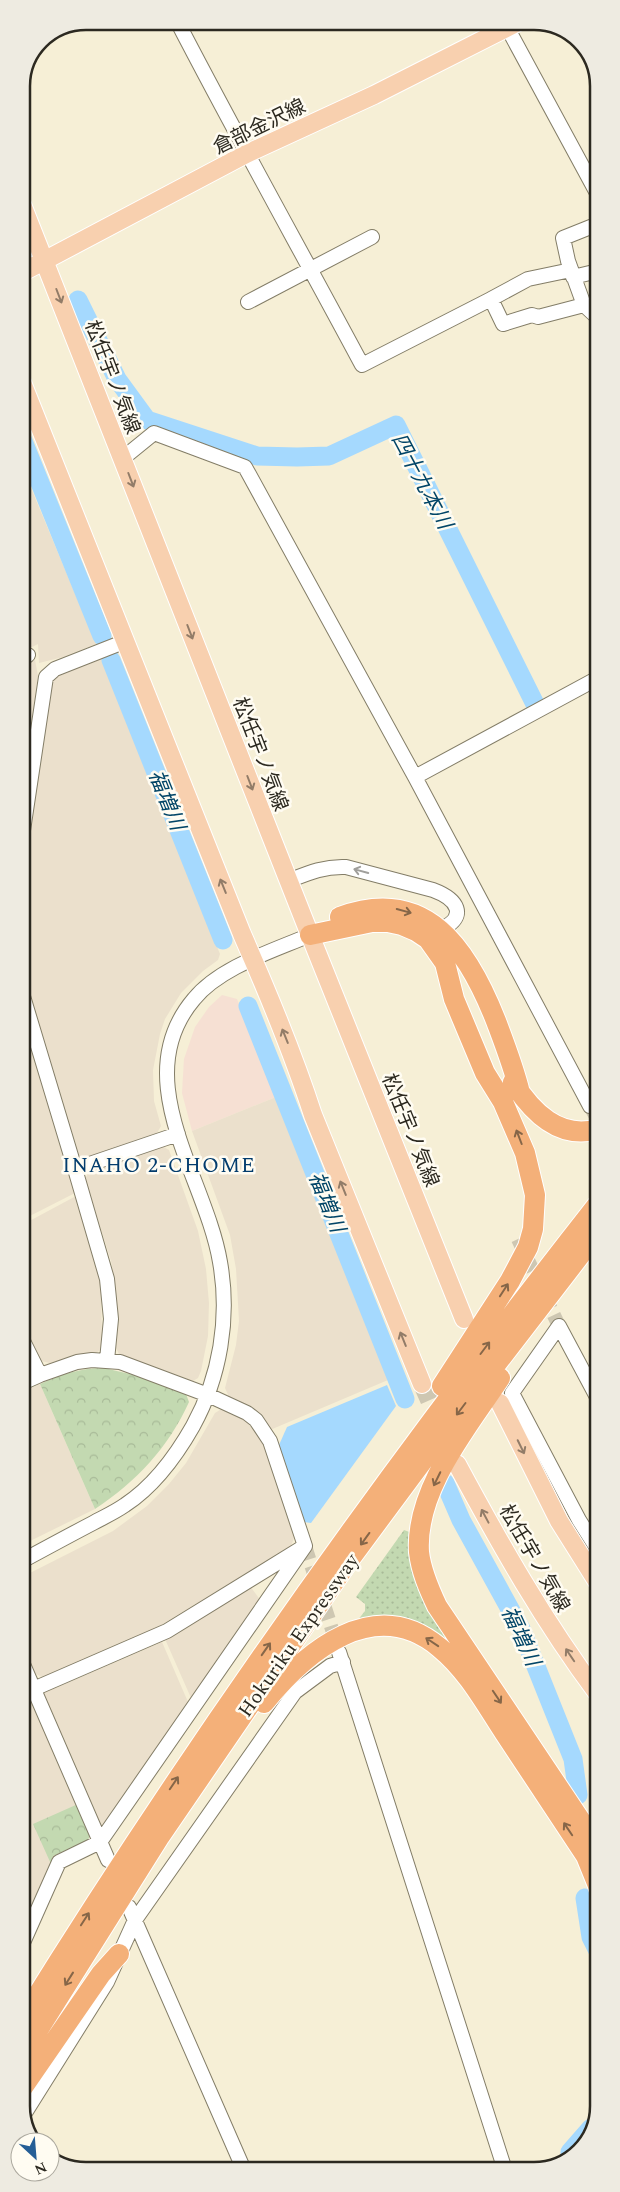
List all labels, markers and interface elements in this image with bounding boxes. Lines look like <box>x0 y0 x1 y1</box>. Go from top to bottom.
street label: 倉部金沢線 <box>208 91 311 162</box>
one-way arrow <box>55 289 64 304</box>
street label: 松任宇ノ気線 <box>77 316 148 439</box>
water label: 四十九本川 <box>382 428 461 537</box>
one-way arrow <box>127 472 136 487</box>
one-way arrow <box>186 623 195 639</box>
street label: 松任宇ノ気線 <box>225 693 296 816</box>
water label: 福増川 <box>139 765 193 837</box>
one-way arrow <box>245 775 255 790</box>
one-way arrow <box>353 865 369 875</box>
one-way arrow <box>218 879 227 894</box>
one-way arrow <box>395 907 411 916</box>
one-way arrow <box>280 1029 289 1044</box>
street label: 松任宇ノ気線 <box>374 1069 446 1192</box>
one-way arrow <box>514 1129 523 1145</box>
district label: INAHO 2-CHOME <box>62 1150 256 1182</box>
water label: 福増川 <box>299 1167 353 1239</box>
one-way arrow <box>337 1181 347 1196</box>
one-way arrow <box>499 1283 509 1297</box>
one-way arrow <box>398 1332 408 1347</box>
one-way arrow <box>480 1342 491 1355</box>
one-way arrow <box>456 1402 467 1415</box>
one-way arrow <box>517 1439 526 1454</box>
one-way arrow <box>432 1471 441 1486</box>
street label: 松任宇ノ気線 <box>491 1499 577 1618</box>
one-way arrow <box>480 1509 489 1524</box>
one-way arrow <box>359 1532 370 1545</box>
street label: Hokuriku Expressway <box>231 1546 368 1724</box>
water label: 福増川 <box>492 1601 549 1674</box>
one-way arrow <box>426 1637 440 1647</box>
one-way arrow <box>260 1643 271 1656</box>
one-way arrow <box>565 1648 575 1662</box>
one-way arrow <box>493 1689 503 1703</box>
one-way arrow <box>169 1776 179 1790</box>
one-way arrow <box>563 1822 573 1836</box>
one-way arrow <box>81 1913 91 1927</box>
one-way arrow <box>64 1972 74 1986</box>
north arrow <box>10 2132 60 2182</box>
text: N <box>31 2156 50 2180</box>

